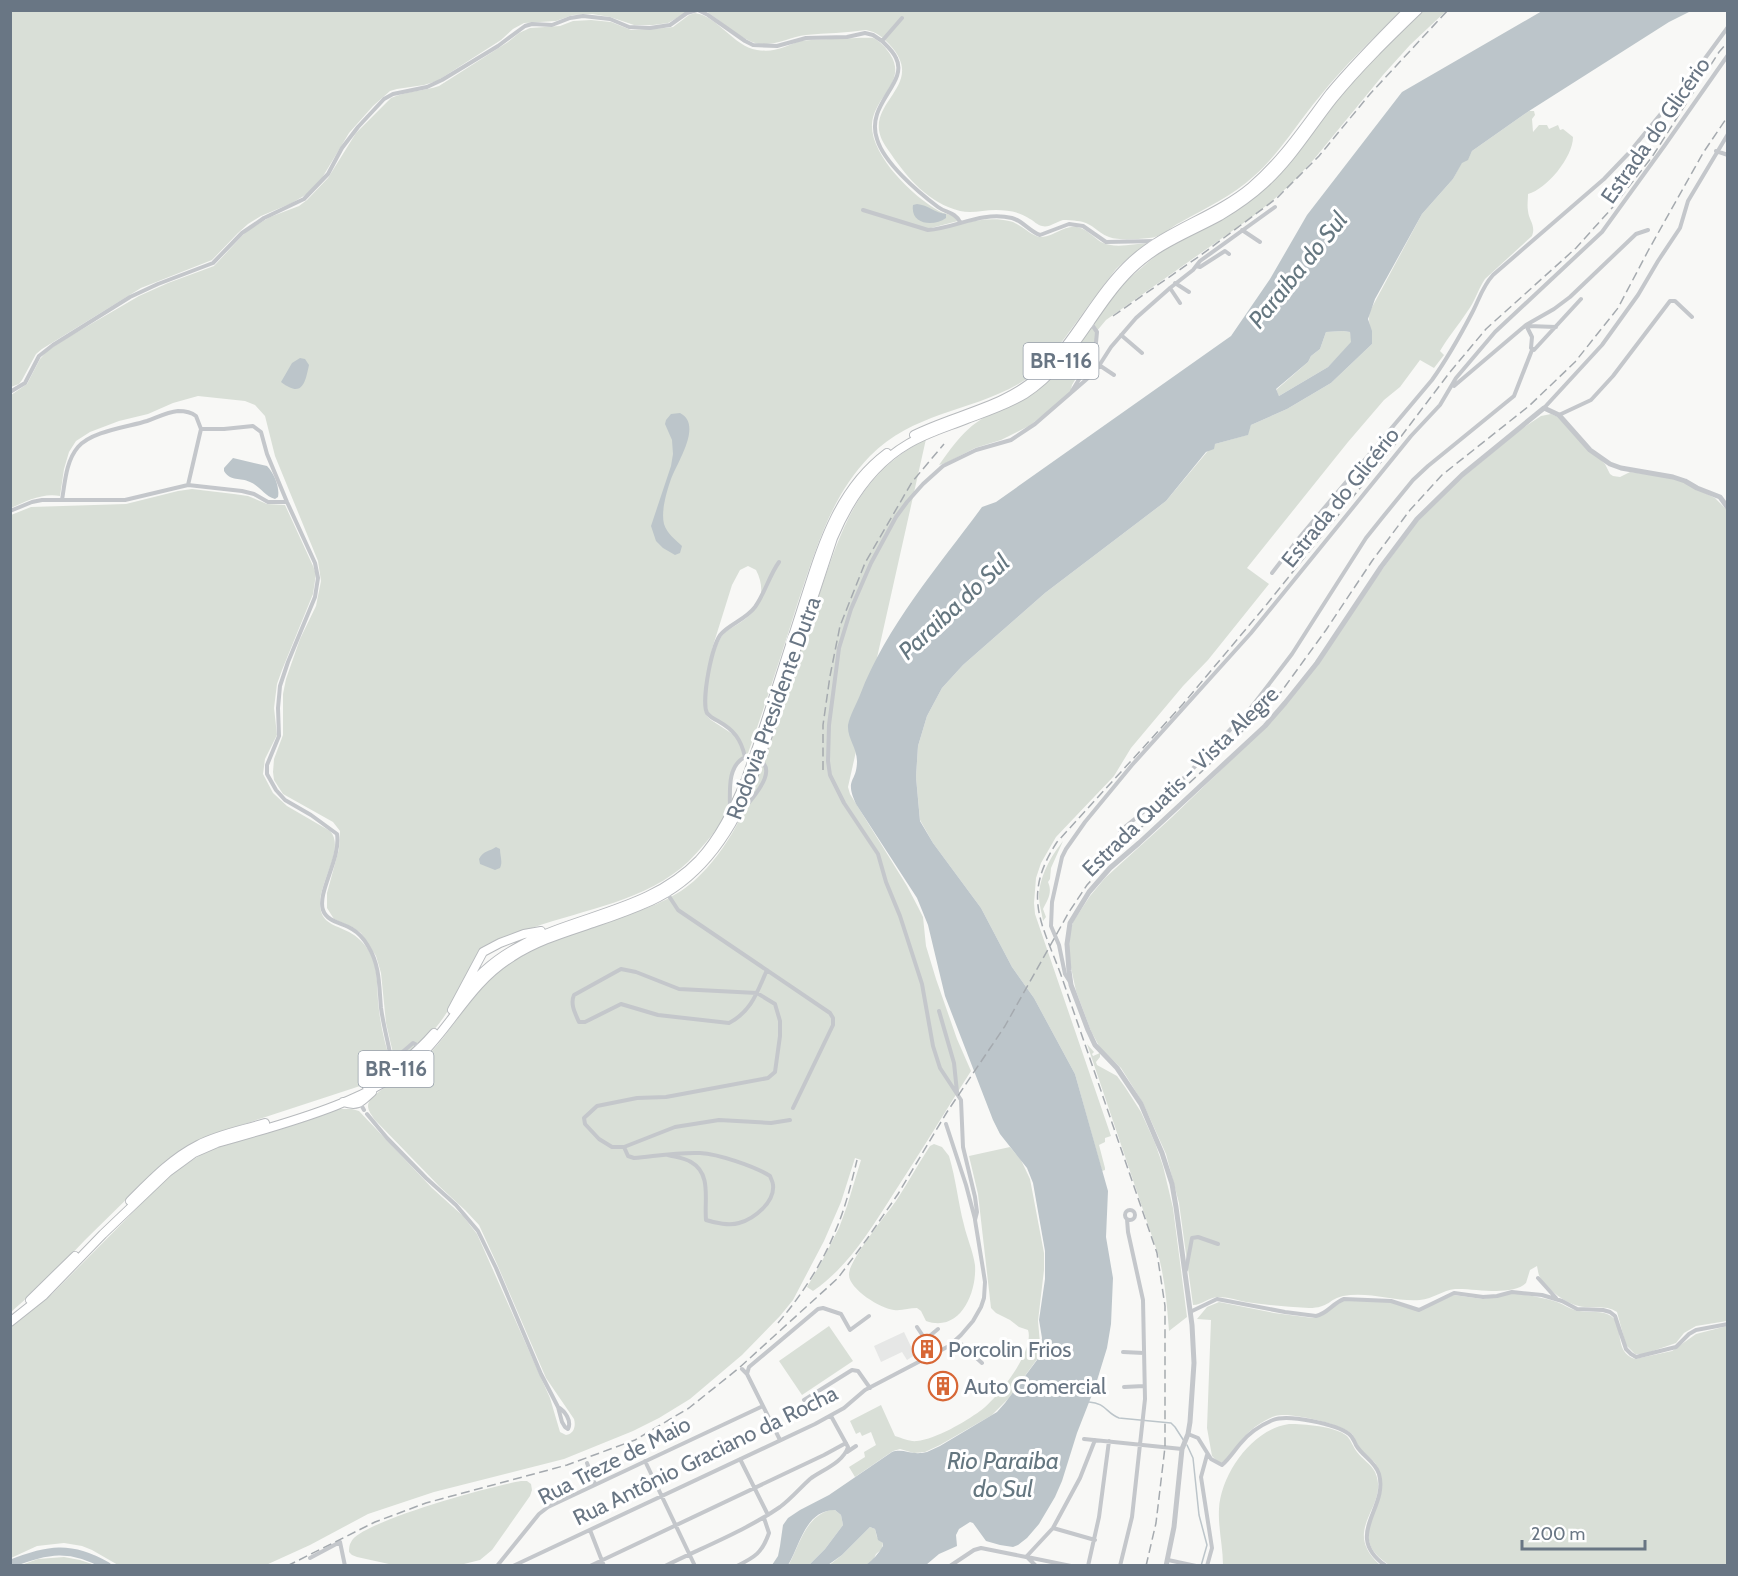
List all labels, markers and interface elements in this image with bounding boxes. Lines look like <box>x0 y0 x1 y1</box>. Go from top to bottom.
street label: Estrada do Glicério <box>1595 52 1716 209</box>
water label: Paraiba do Sul <box>1242 205 1354 334</box>
road number: BR-116 <box>1024 343 1098 379</box>
street label: Estrada do Glicério <box>1276 422 1405 573</box>
water label: Paraiba do Sul <box>892 548 1015 665</box>
street label: Rodovia Presidente Dutra <box>721 593 827 823</box>
street label: Estrada Quatis - Vista Alegre <box>1077 680 1284 882</box>
road number: BR-116 <box>358 1051 434 1087</box>
building icon: Porcolin Frios <box>911 1333 943 1365</box>
place label: Porcolin Frios <box>948 1336 1071 1363</box>
building icon: Auto Comercial <box>927 1370 959 1402</box>
place label: Auto Comercial <box>964 1373 1107 1400</box>
street label: Rua Antônio Graciano da Rocha <box>569 1379 842 1531</box>
street label: Rua Treze de Maio <box>533 1410 695 1511</box>
water label: Rio Paraiba do Sul <box>947 1446 1059 1503</box>
scale bar <box>1522 1513 1645 1551</box>
text: 200 m <box>1531 1523 1585 1545</box>

